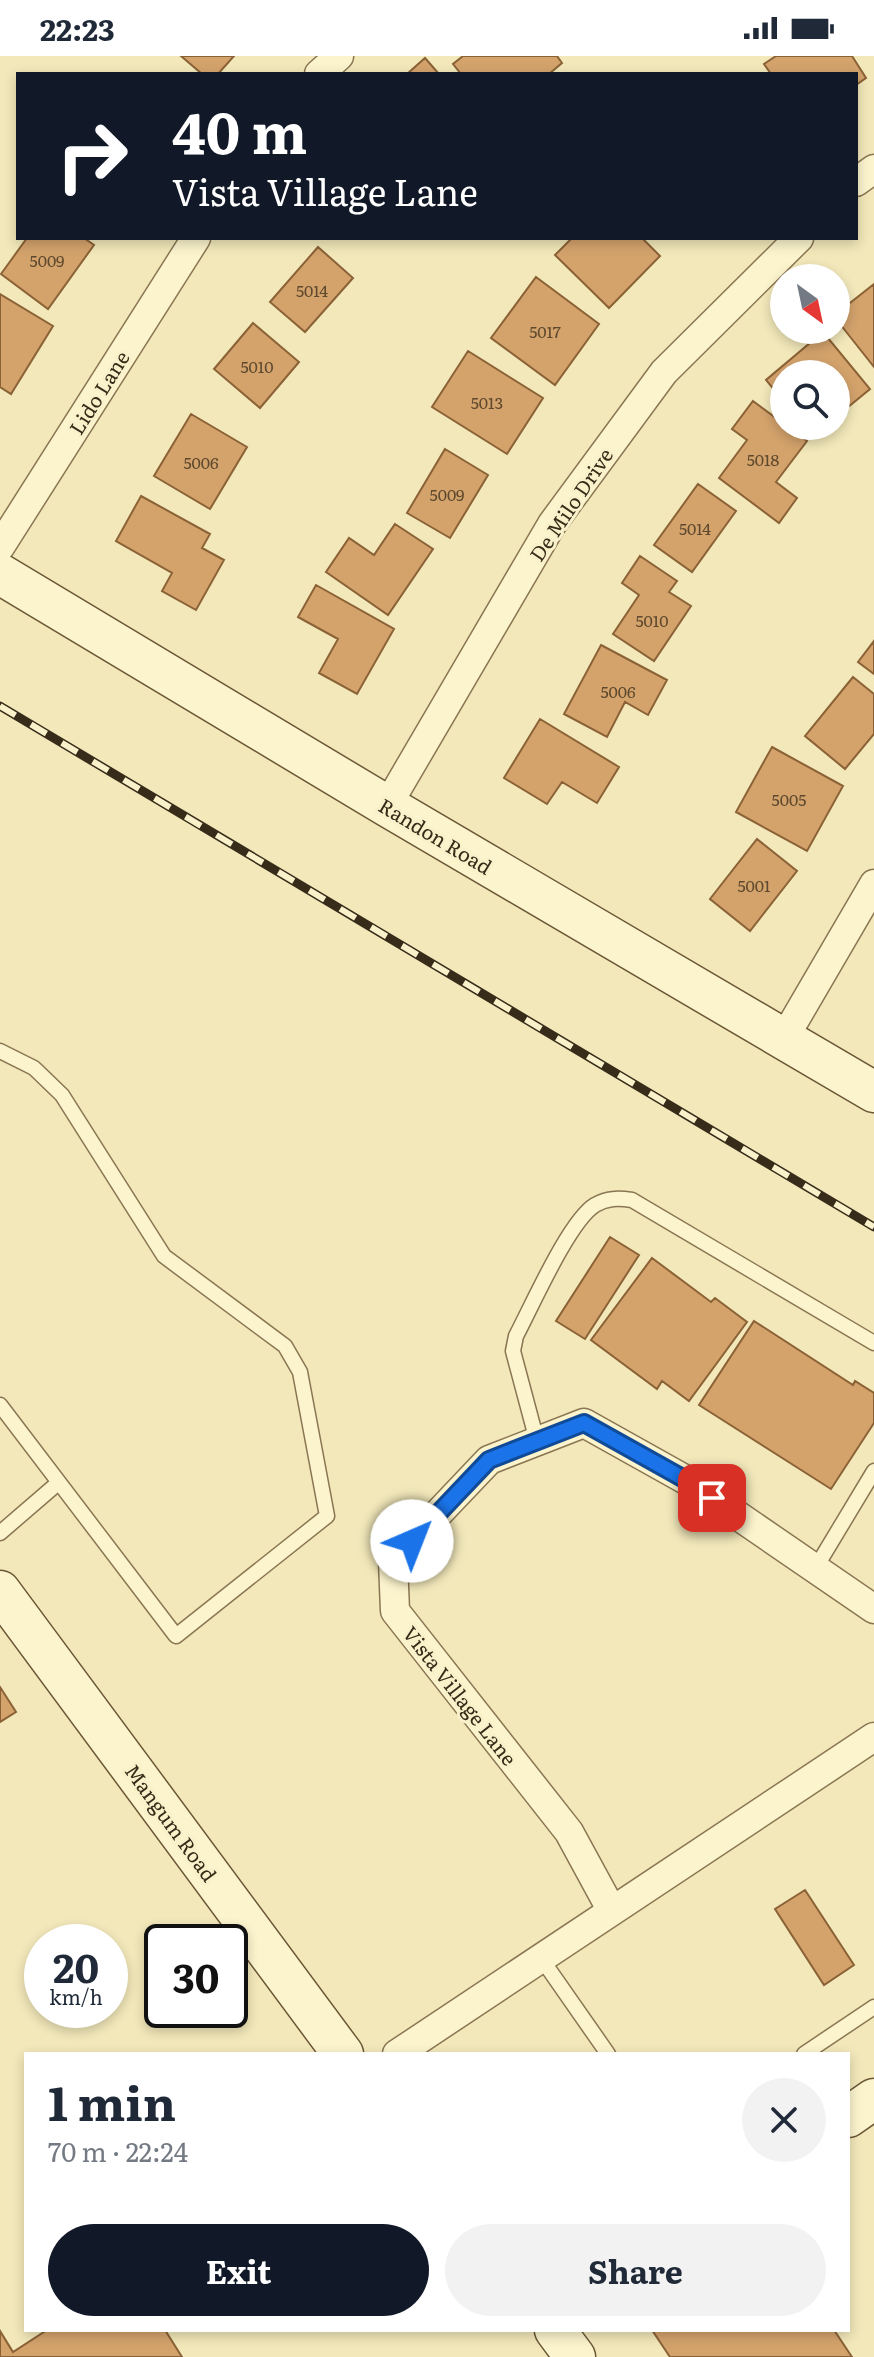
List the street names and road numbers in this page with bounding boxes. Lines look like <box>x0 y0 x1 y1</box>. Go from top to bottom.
street label: Lido Lane <box>60 344 136 440</box>
street label: De Milo Drive <box>521 441 619 567</box>
street label: Randon Road <box>374 789 498 881</box>
street label: Vista Village Lane <box>397 1619 525 1771</box>
street label: Mangum Road <box>119 1757 225 1887</box>

